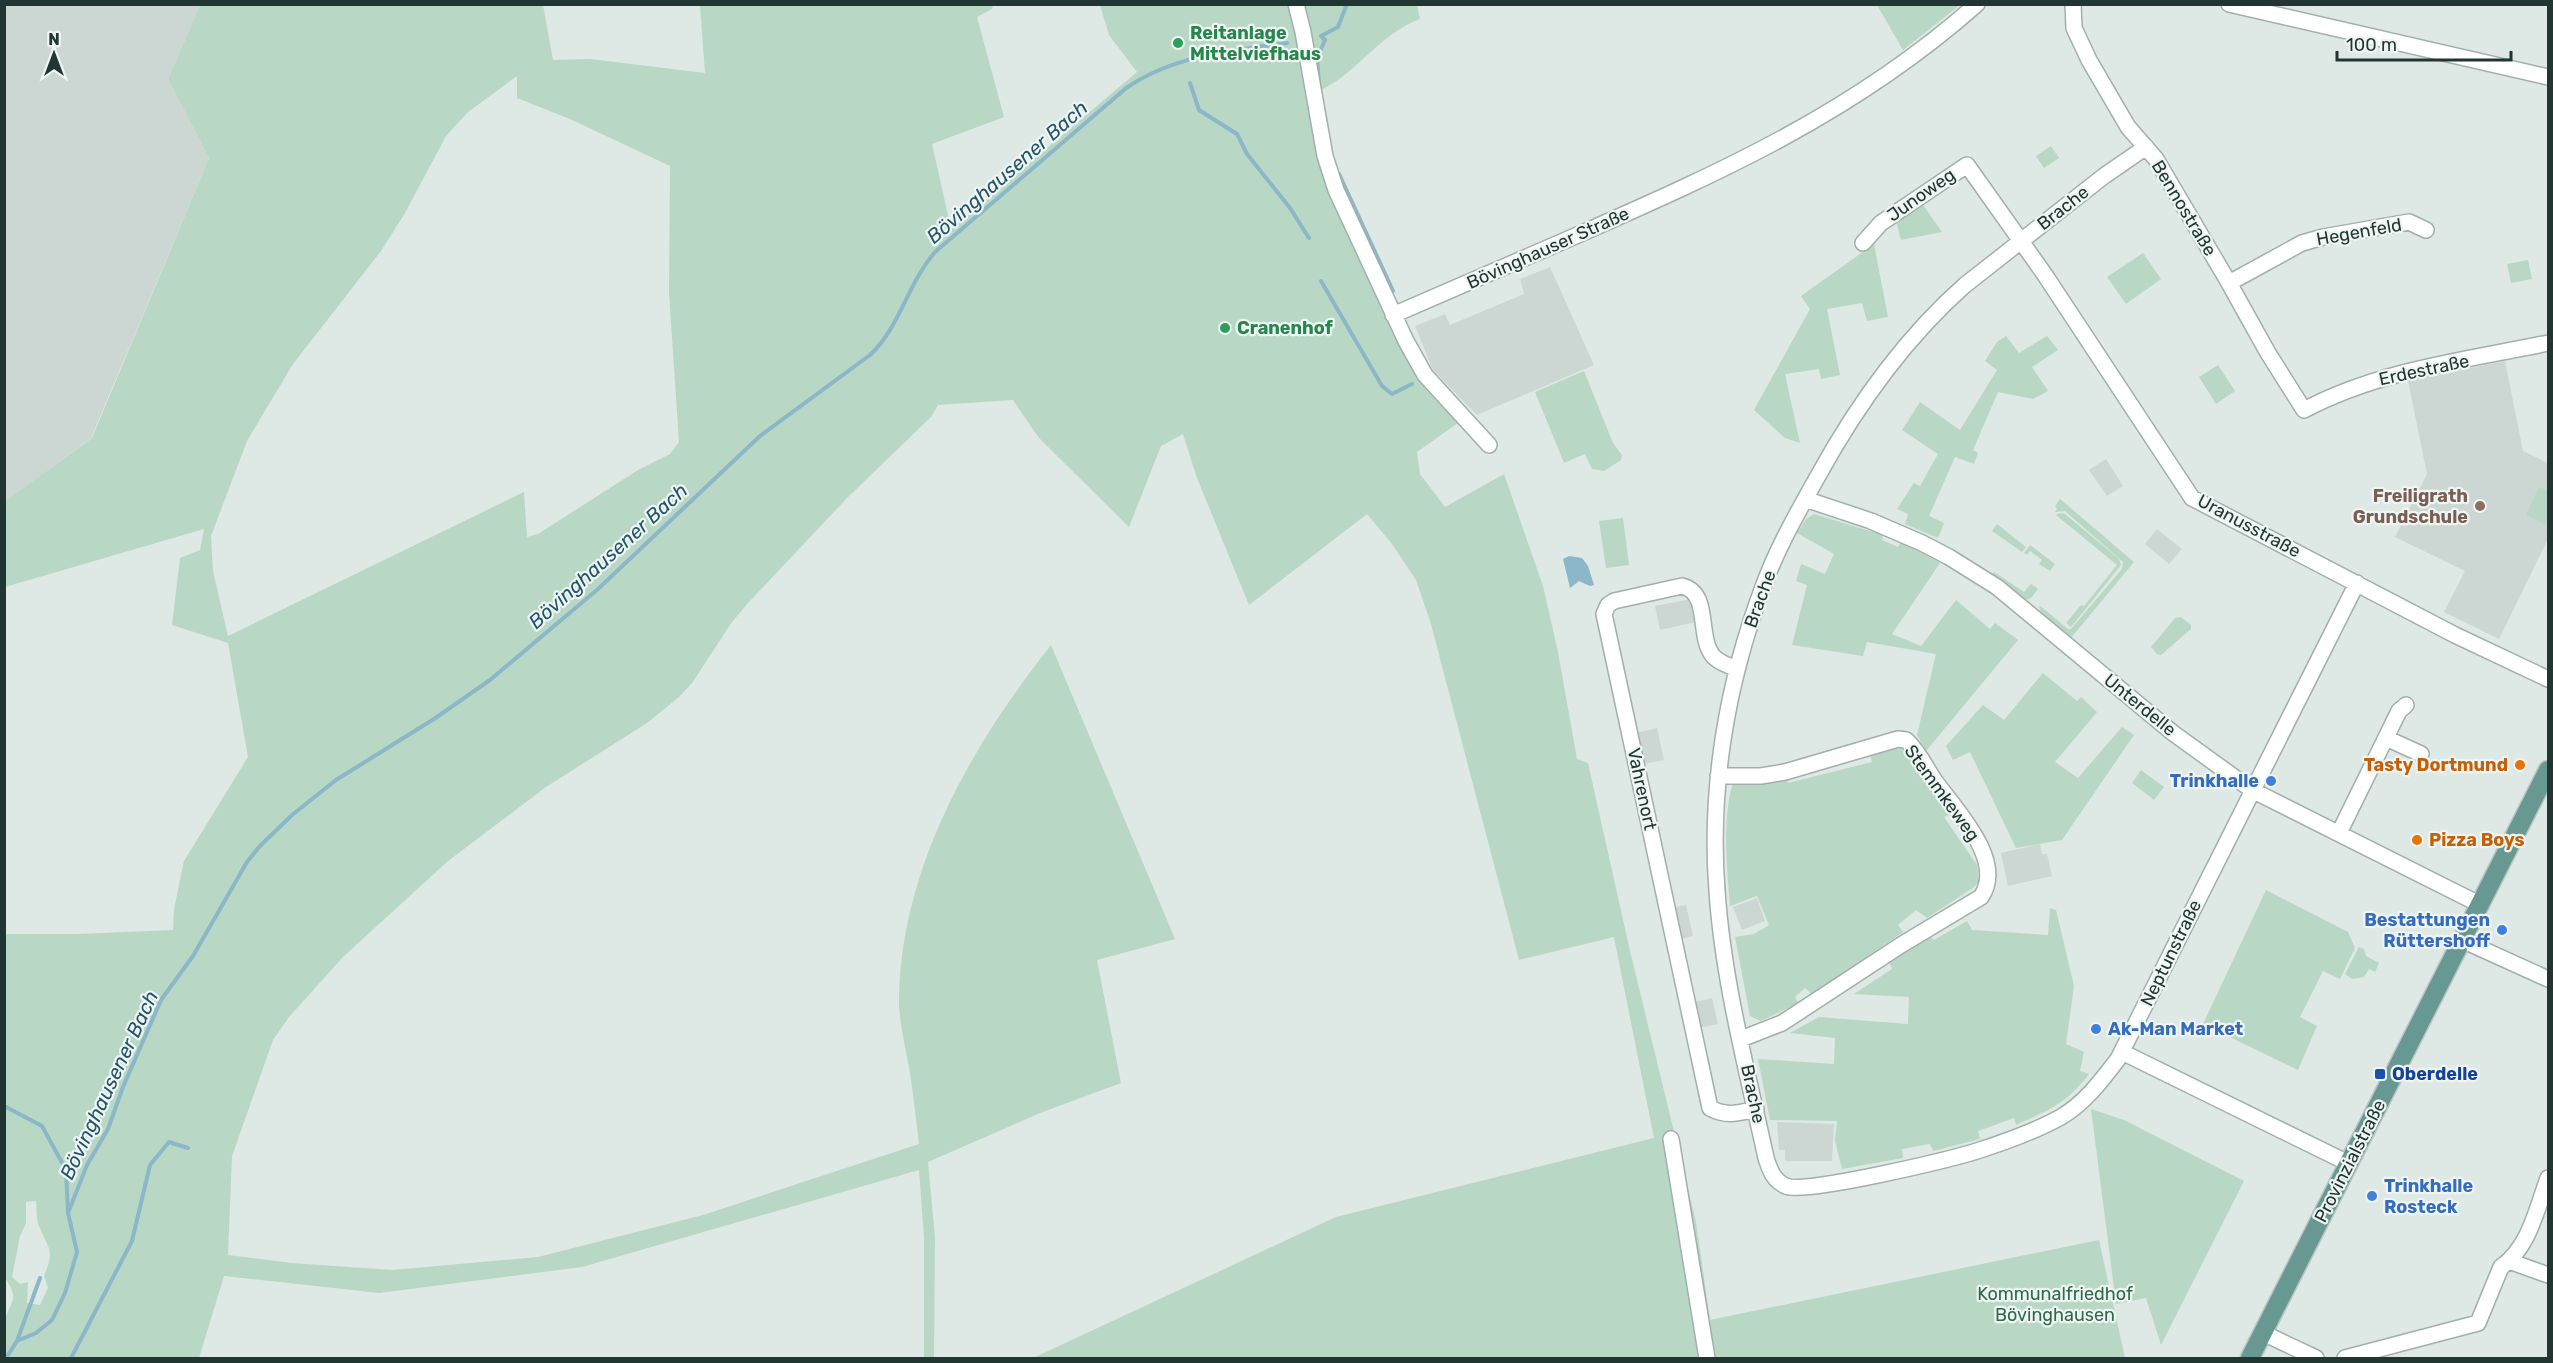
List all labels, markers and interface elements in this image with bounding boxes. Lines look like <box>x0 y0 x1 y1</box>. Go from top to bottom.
place label: Reitanlage Mittelviefhaus <box>1190 22 1321 65</box>
north arrow <box>24 24 84 84</box>
scale bar <box>2337 24 2511 62</box>
text: N <box>48 30 60 49</box>
text: 100 m <box>2346 34 2397 56</box>
marker: Reitanlage Mittelviefhaus <box>1171 36 1185 50</box>
water label: Bövinghausener Bach <box>922 96 1092 248</box>
street label: Bennostraße <box>2147 156 2221 260</box>
street label: Junoweg <box>1883 164 1959 226</box>
street label: Brache <box>2033 181 2093 235</box>
street label: Bövinghauser Straße <box>1463 202 1633 294</box>
street label: Hegenfeld <box>2315 214 2403 250</box>
place label: Cranenhof <box>1237 317 1333 339</box>
marker: Cranenhof <box>1218 321 1232 335</box>
street label: Erdestraße <box>2377 350 2471 390</box>
water label: Bövinghausener Bach <box>524 478 692 634</box>
place label: Freiligrath Grundschule <box>2353 485 2468 528</box>
street label: Uranusstraße <box>2194 490 2304 562</box>
marker: Freiligrath Grundschule <box>2473 499 2487 513</box>
street label: Brache <box>1739 567 1781 631</box>
street label: Unterdelle <box>2099 669 2181 741</box>
street label: Stemmkeweg <box>1900 740 1984 846</box>
street label: Vahrenort <box>1623 746 1661 832</box>
place label: Tasty Dortmund <box>2364 754 2508 776</box>
marker: Tasty Dortmund <box>2513 758 2527 772</box>
place label: Trinkhalle <box>2170 770 2259 792</box>
marker: Trinkhalle <box>2264 774 2278 788</box>
place label: Pizza Boys <box>2429 829 2524 851</box>
marker: Pizza Boys <box>2410 833 2424 847</box>
street label: Neptunstraße <box>2136 896 2206 1010</box>
place label: Bestattungen Rüttershoff <box>2364 909 2490 952</box>
marker: Bestattungen Rüttershoff <box>2495 923 2509 937</box>
water label: Bövinghausener Bach <box>55 987 163 1183</box>
place label: Ak-Man Market <box>2108 1018 2243 1040</box>
marker: Ak-Man Market <box>2089 1022 2103 1036</box>
street label: Brache <box>1736 1063 1770 1125</box>
place label: Oberdelle <box>2392 1063 2478 1085</box>
marker: Oberdelle <box>2373 1067 2387 1081</box>
street label: Provinzialstraße <box>2310 1096 2390 1226</box>
place label: Trinkhalle Rosteck <box>2384 1175 2473 1218</box>
marker: Trinkhalle Rosteck <box>2365 1189 2379 1203</box>
park label: Kommunalfriedhof Bövinghausen <box>1977 1283 2133 1326</box>

